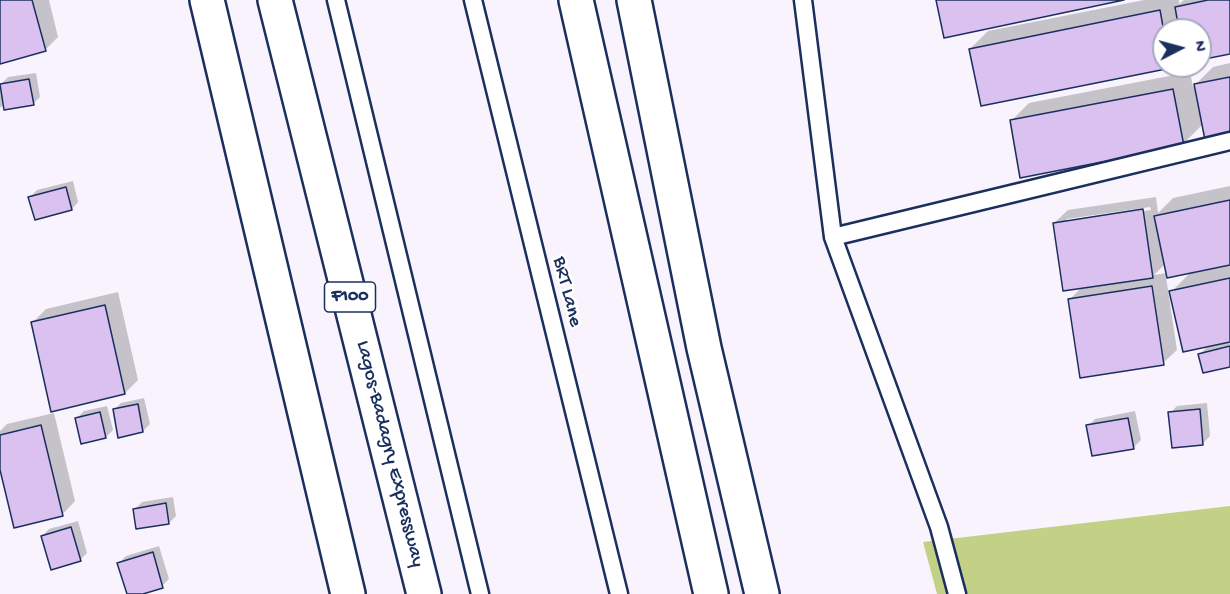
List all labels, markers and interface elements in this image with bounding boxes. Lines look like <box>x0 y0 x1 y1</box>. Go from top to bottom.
north arrow <box>1152 18 1212 78</box>
text: N <box>1188 40 1208 52</box>
street label: BRT Lane <box>546 254 586 330</box>
road number: F100 <box>324 282 376 312</box>
street label: Lagos-Badagry Expressway <box>349 338 429 570</box>

